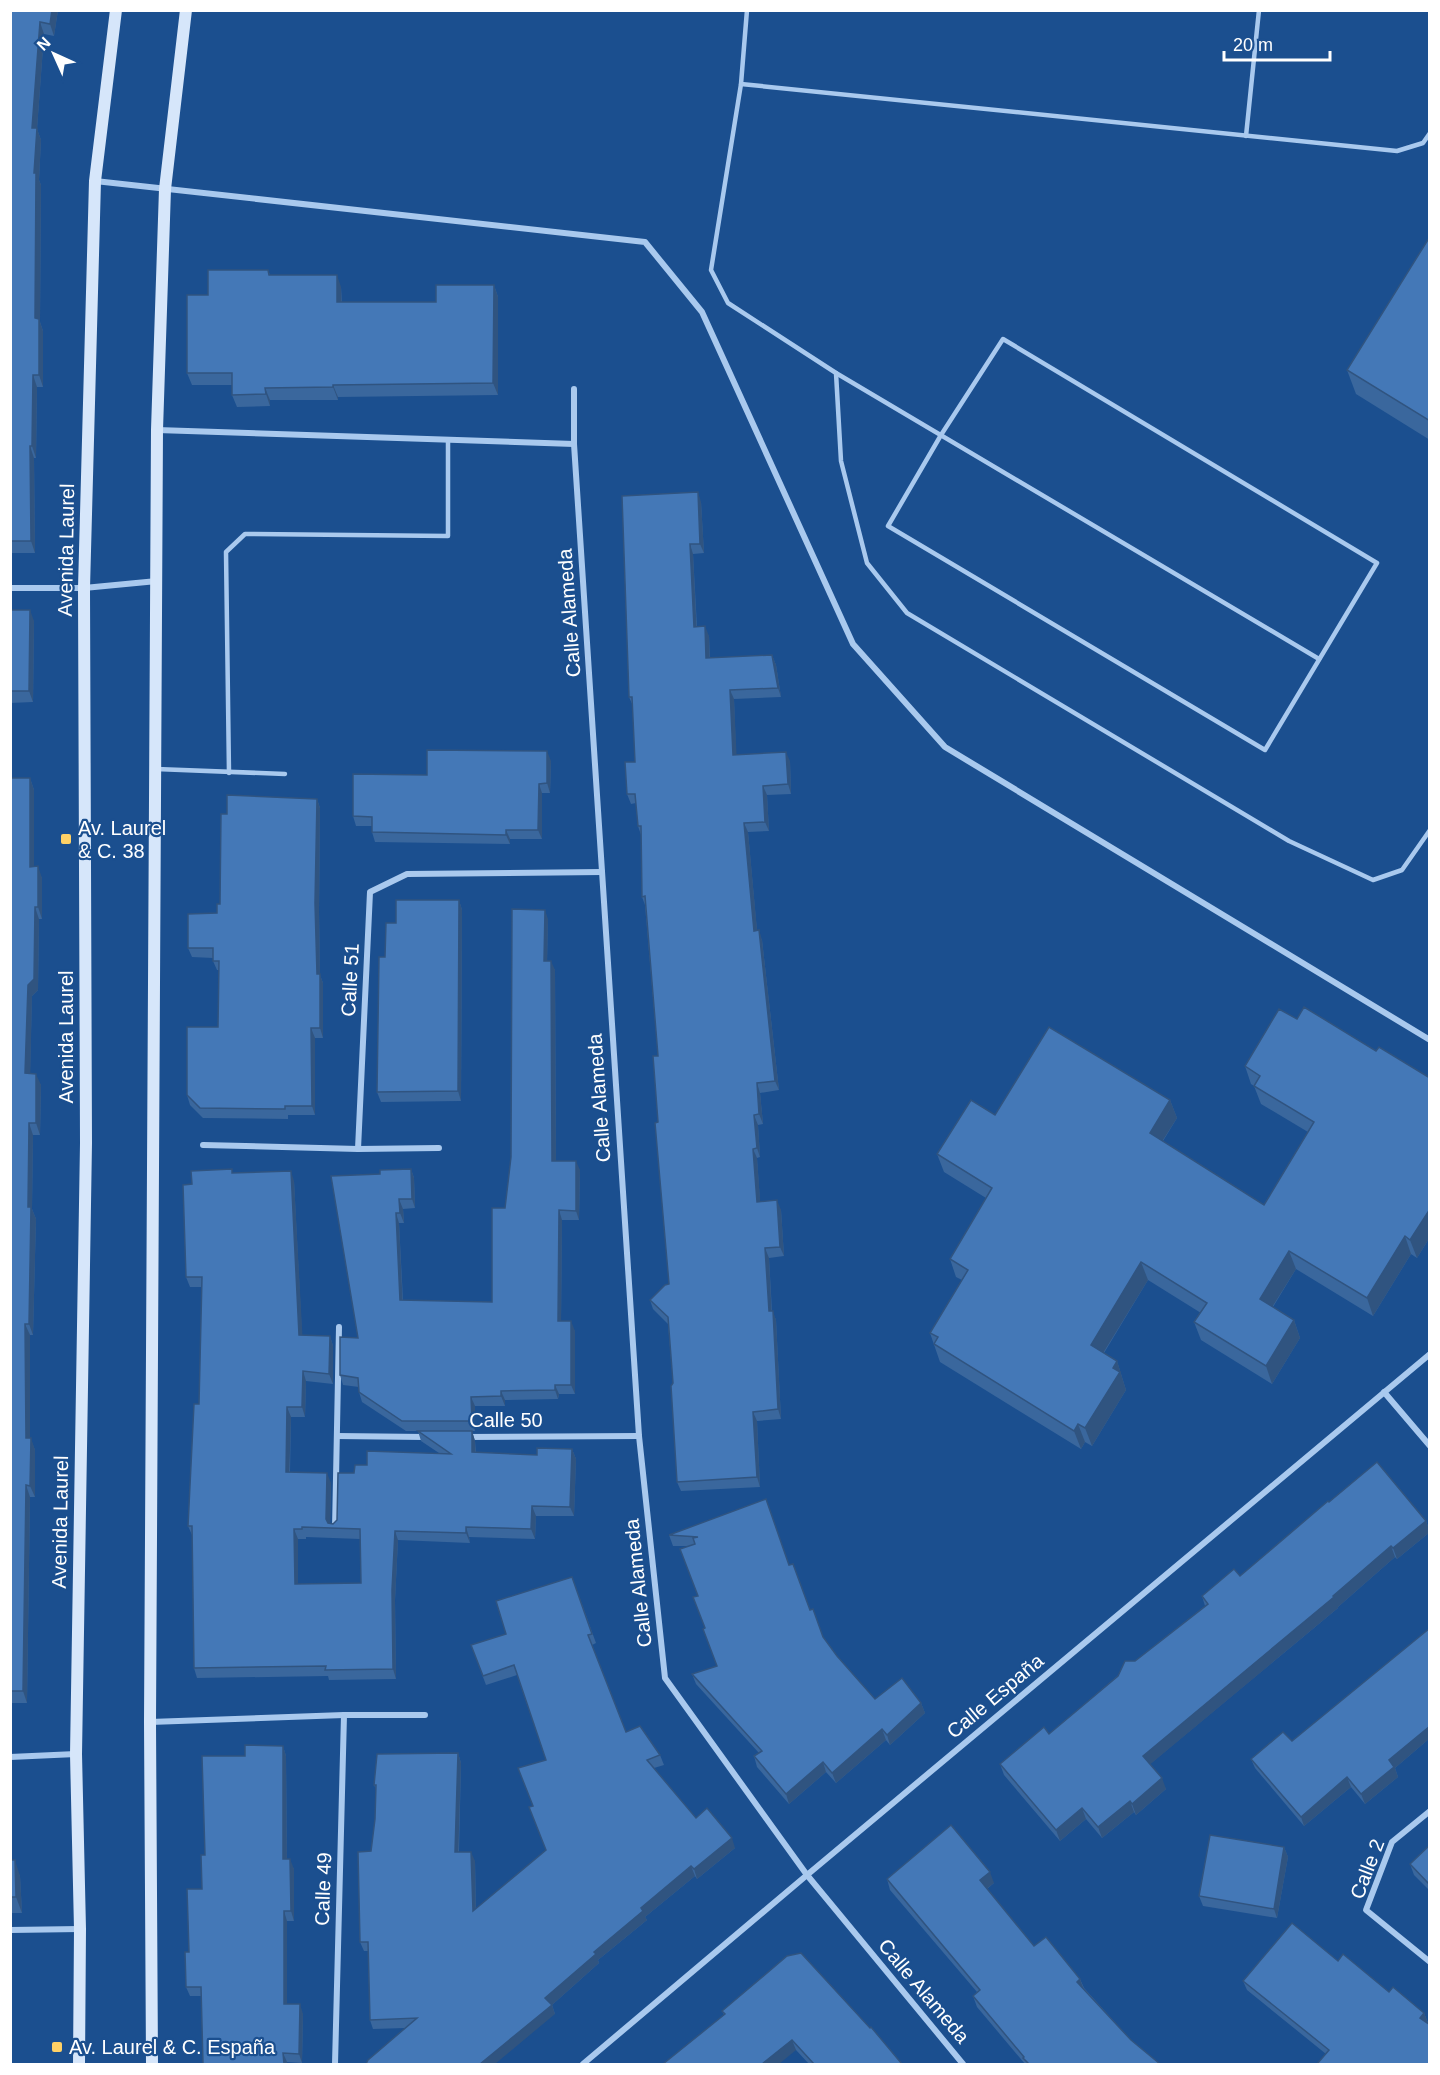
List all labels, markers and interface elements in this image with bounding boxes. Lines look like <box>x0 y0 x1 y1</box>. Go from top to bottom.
north arrow <box>24 24 84 84</box>
scale bar <box>1224 24 1330 62</box>
text: N <box>34 34 54 54</box>
text: 20 m <box>1233 35 1273 55</box>
street label: Avenida Laurel <box>54 483 78 617</box>
street label: Calle Alameda <box>553 547 584 678</box>
place label: Av. Laurel & C. 38 <box>78 817 166 862</box>
marker: Av. Laurel & C. 38 <box>59 832 73 846</box>
street label: Calle 51 <box>337 943 363 1017</box>
street label: Avenida Laurel <box>55 970 77 1104</box>
street label: Calle Alameda <box>583 1032 614 1163</box>
street label: Calle 50 <box>469 1409 543 1431</box>
street label: Avenida Laurel <box>48 1455 72 1589</box>
street label: Calle Alameda <box>620 1517 656 1648</box>
street label: Calle España <box>942 1649 1048 1743</box>
street label: Calle 2 <box>1346 1836 1388 1902</box>
street label: Calle 49 <box>311 1852 335 1926</box>
street label: Calle Alameda <box>874 1935 974 2048</box>
place label: Av. Laurel & C. España <box>69 2036 276 2058</box>
marker: Av. Laurel & C. España <box>50 2040 64 2054</box>

